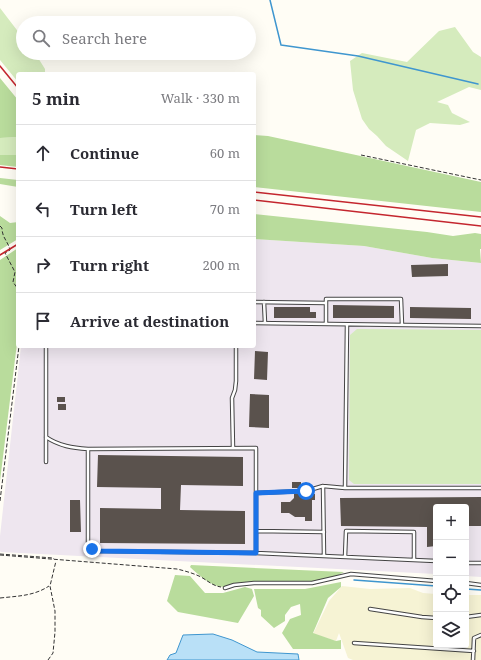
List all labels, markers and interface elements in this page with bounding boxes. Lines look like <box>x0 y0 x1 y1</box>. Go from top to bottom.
search box <box>16 16 256 60</box>
icon: search <box>30 27 52 49</box>
text: Search here <box>62 28 147 48</box>
text: 5 min <box>32 87 80 110</box>
text: Walk · 330 m <box>161 89 240 107</box>
icon: ahead <box>32 142 54 164</box>
text: Continue <box>70 143 139 163</box>
text: 60 m <box>210 144 240 162</box>
icon: left <box>32 198 54 220</box>
text: Turn left <box>70 199 138 219</box>
text: 70 m <box>210 200 240 218</box>
icon: right <box>32 254 54 276</box>
text: Turn right <box>70 255 149 275</box>
text: 200 m <box>203 256 240 274</box>
icon: arrive <box>32 310 54 332</box>
text: Arrive at destination <box>70 311 229 331</box>
route start <box>297 482 315 500</box>
map controls <box>433 504 469 648</box>
button: + <box>433 504 469 540</box>
route end <box>83 540 101 558</box>
button: − <box>433 540 469 576</box>
button: locate <box>433 576 469 612</box>
button: layers <box>433 612 469 648</box>

